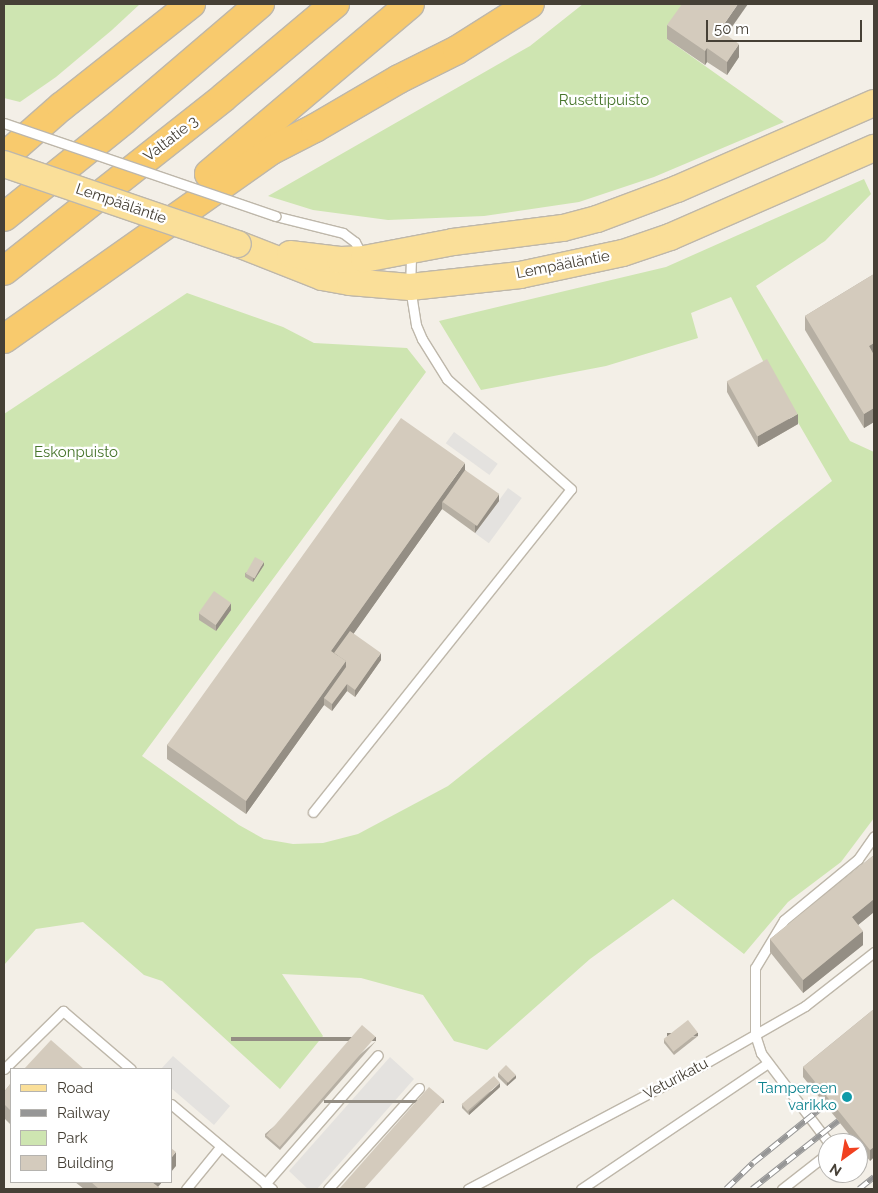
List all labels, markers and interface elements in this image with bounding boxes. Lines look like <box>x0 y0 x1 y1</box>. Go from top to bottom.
scale bar <box>708 10 864 42</box>
text: 50 m <box>714 20 749 38</box>
park label: Rusettipuisto <box>559 92 649 110</box>
street label: Valtatie 3 <box>140 112 202 166</box>
street label: Lempääläntie <box>73 180 169 228</box>
street label: Lempääläntie <box>515 247 611 283</box>
park label: Eskonpuisto <box>34 444 118 462</box>
street label: Veturikatu <box>641 1055 711 1103</box>
legend <box>10 1068 172 1183</box>
text: Road <box>57 1079 93 1097</box>
place label: Tampereen varikko <box>758 1079 837 1114</box>
marker: Tampereen varikko <box>841 1091 853 1103</box>
text: Railway <box>57 1104 110 1122</box>
text: Park <box>57 1129 88 1147</box>
north arrow <box>818 1133 868 1183</box>
text: Building <box>57 1154 114 1172</box>
text: N <box>827 1160 844 1179</box>

